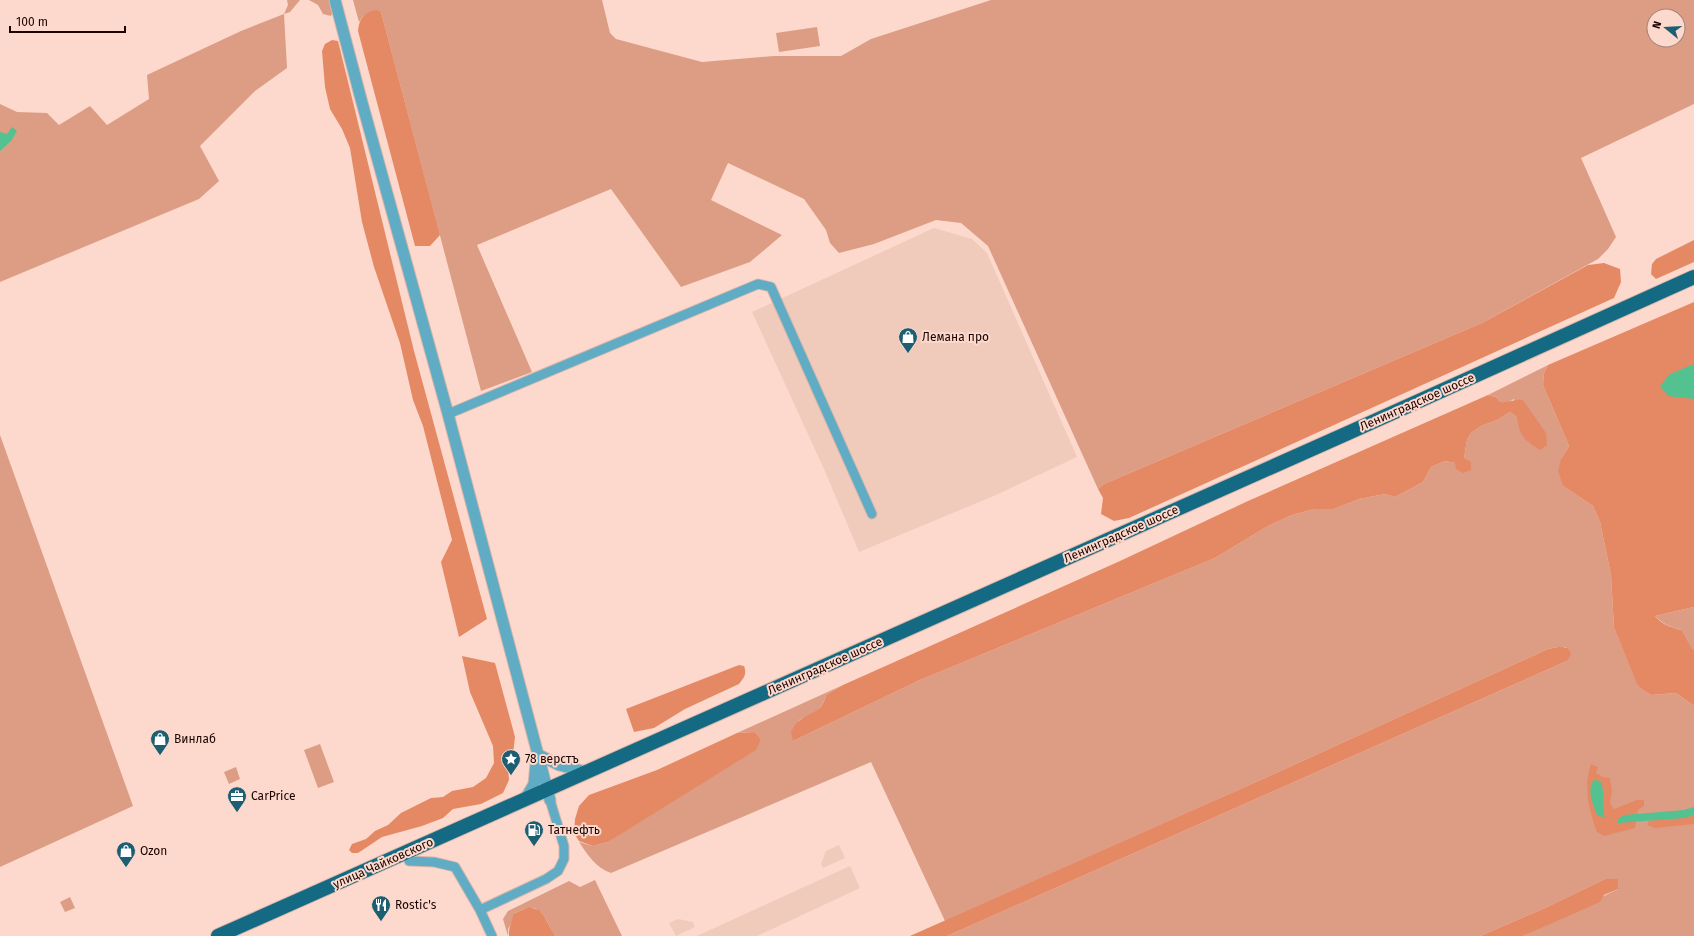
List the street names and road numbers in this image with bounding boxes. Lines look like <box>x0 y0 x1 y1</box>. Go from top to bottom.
street label: Ленинградское шоссе <box>1358 370 1476 434</box>
street label: Ленинградское шоссе <box>1062 502 1180 566</box>
street label: Ленинградское шоссе <box>766 634 884 698</box>
street label: улица Чайковского <box>331 835 435 891</box>

